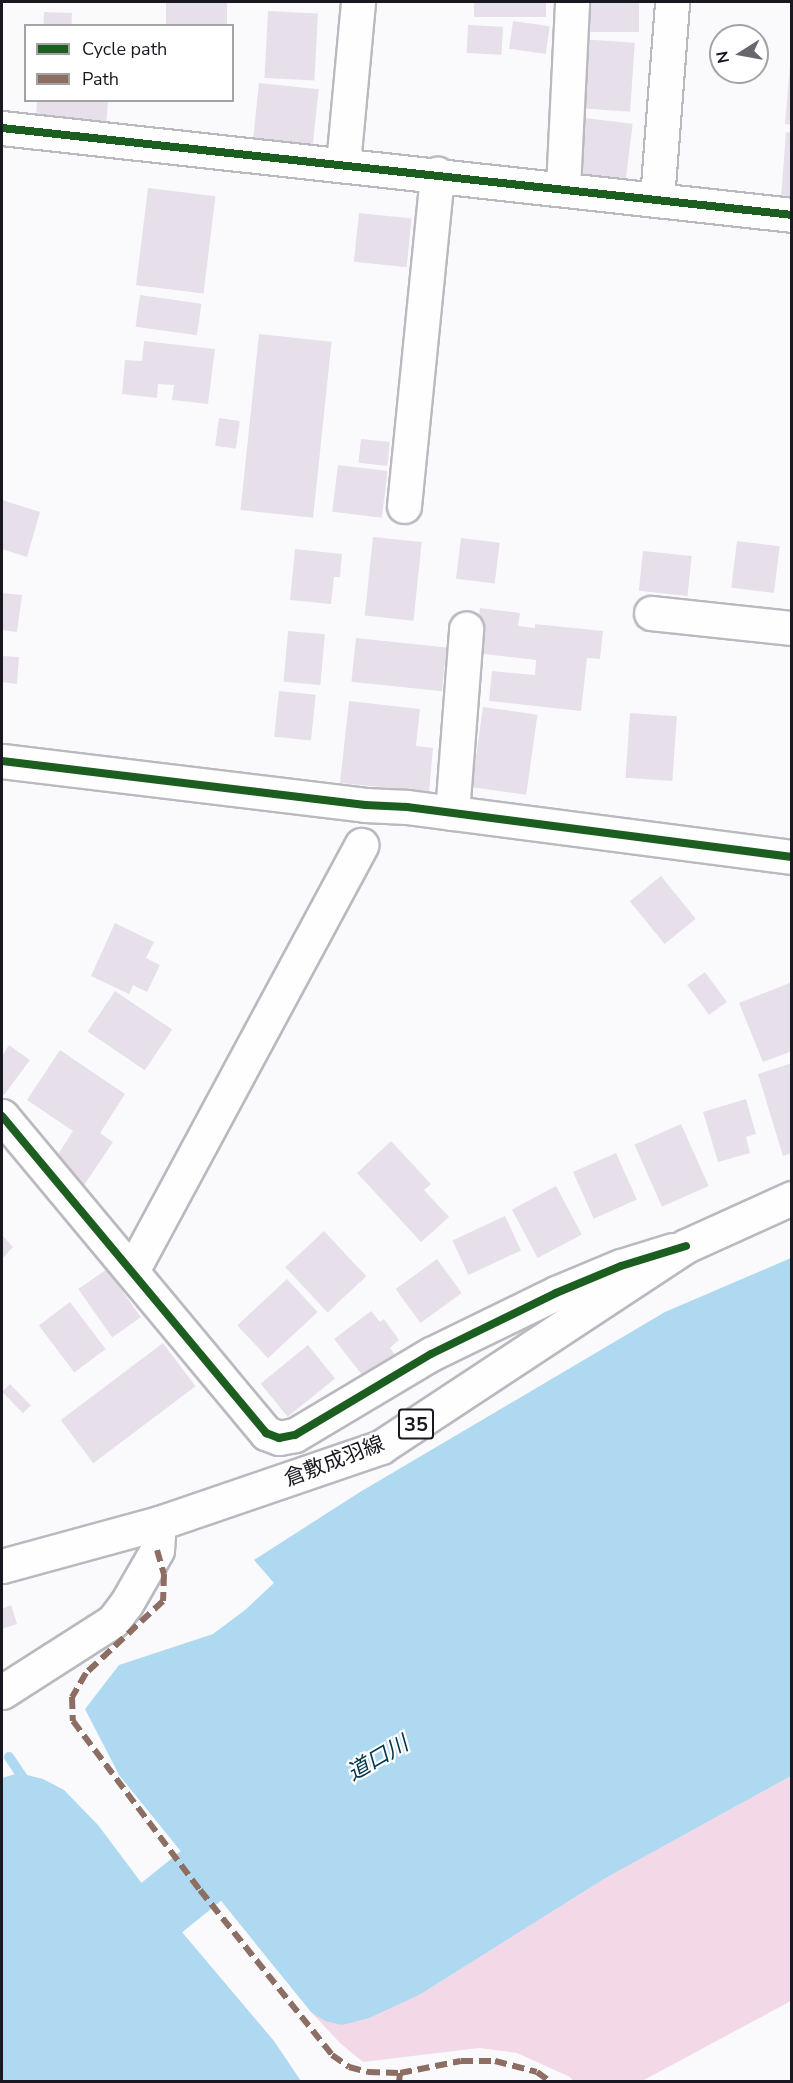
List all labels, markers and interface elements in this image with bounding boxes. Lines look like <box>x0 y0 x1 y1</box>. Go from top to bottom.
legend <box>24 24 234 102</box>
north arrow <box>709 24 769 84</box>
text: Cycle path <box>82 37 167 61</box>
text: N <box>711 49 735 65</box>
text: Path <box>82 67 119 91</box>
road number: 35 <box>398 1407 434 1441</box>
street label: 倉敷成羽線 <box>280 1430 388 1492</box>
water label: 道口川 <box>343 1731 413 1787</box>

